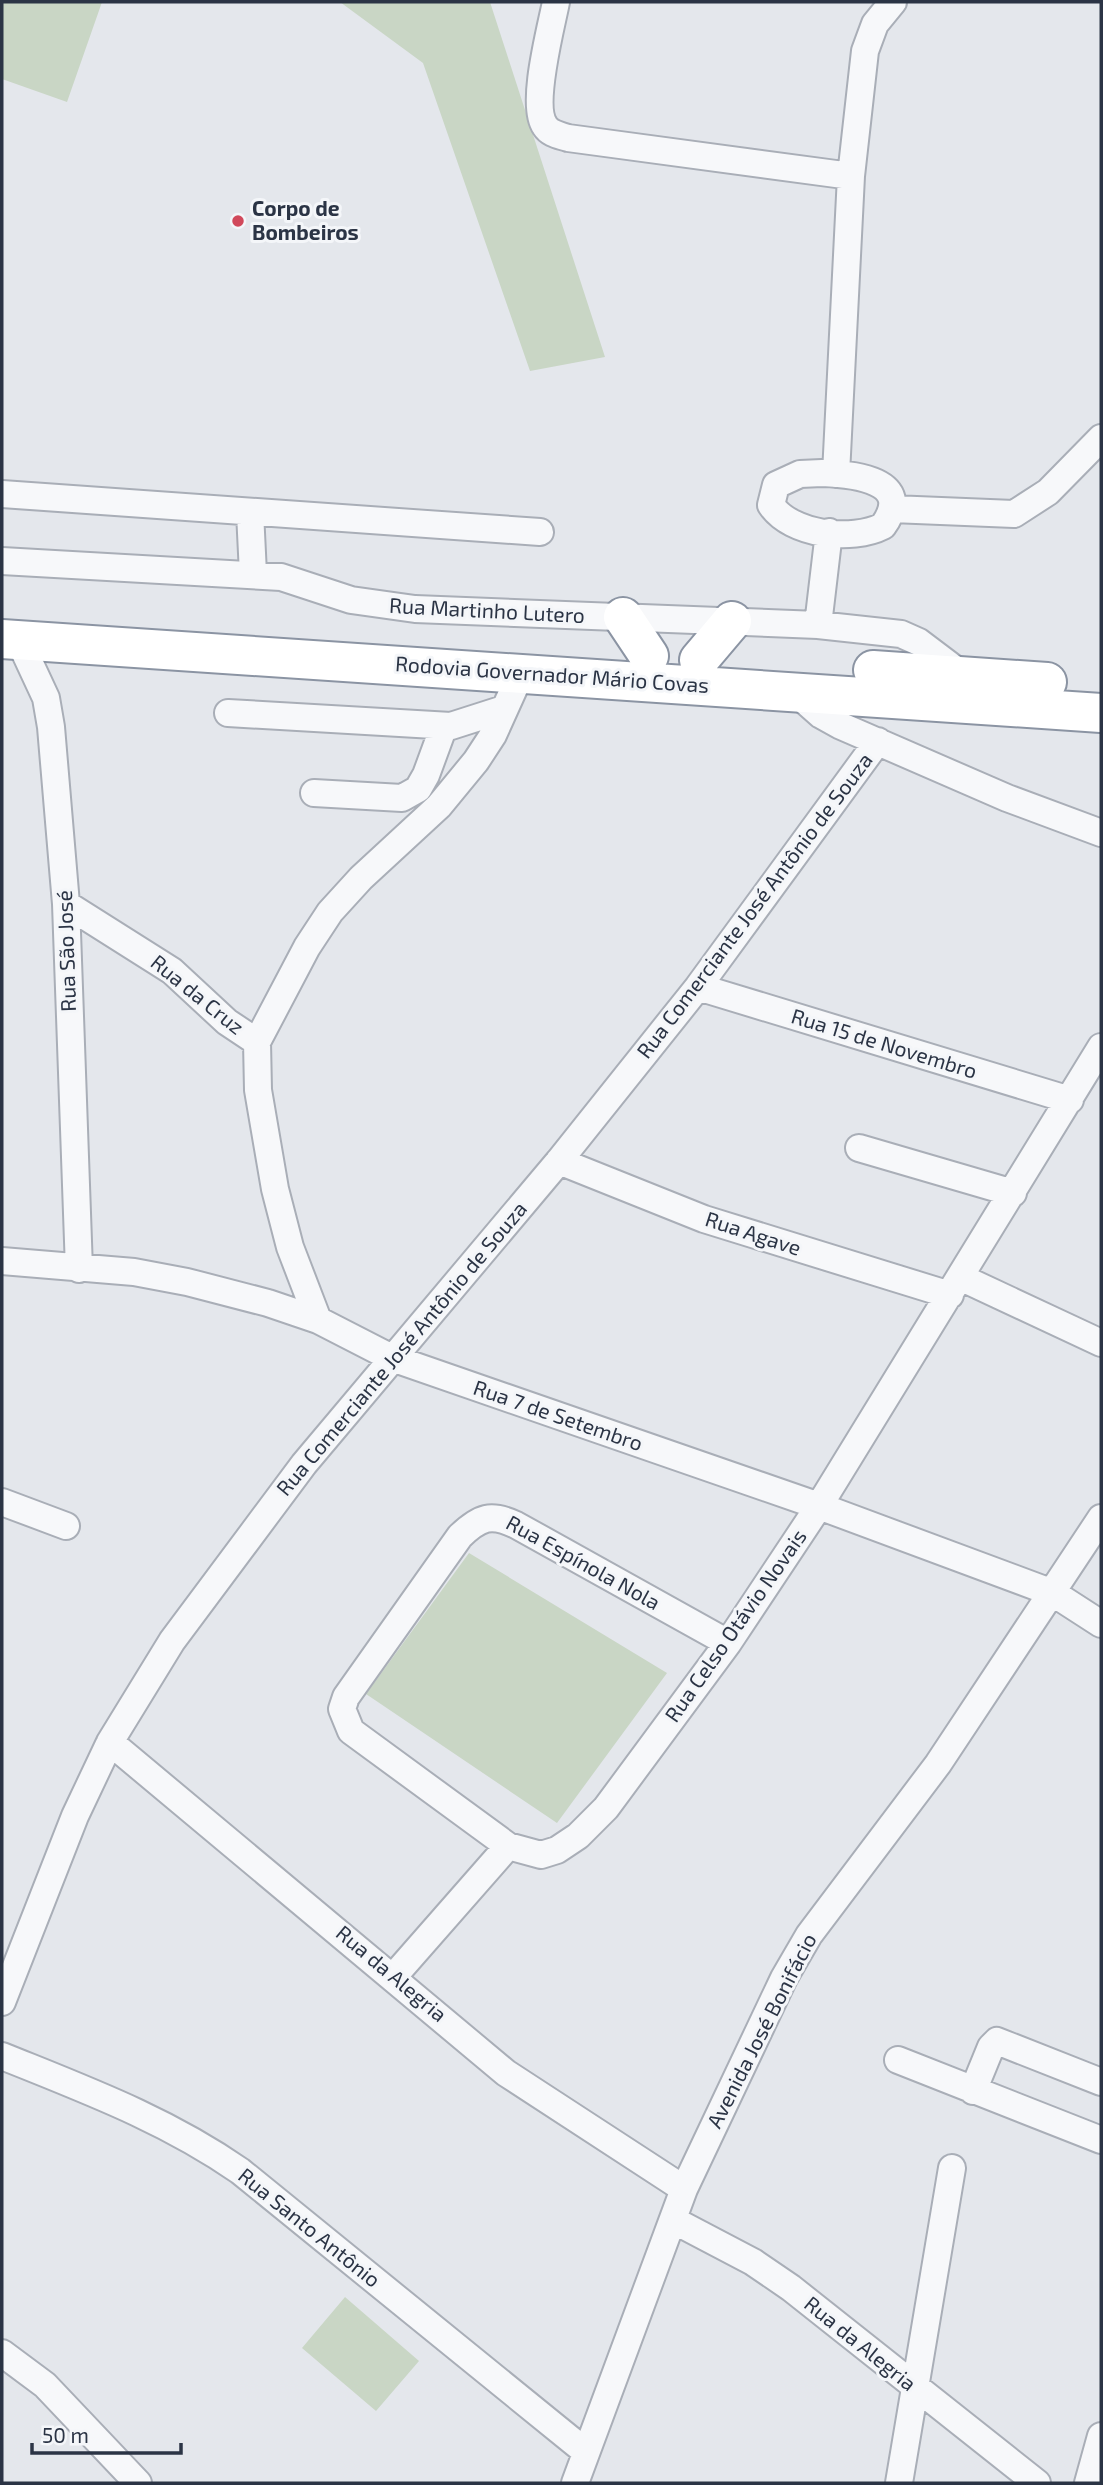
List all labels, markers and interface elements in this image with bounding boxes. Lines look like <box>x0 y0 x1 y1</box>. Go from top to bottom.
place label: Corpo de Bombeiros <box>252 195 359 244</box>
marker: Corpo de Bombeiros <box>230 213 246 229</box>
street label: Rua Martinho Lutero <box>389 592 586 627</box>
street label: Rodovia Governador Mário Covas <box>394 650 710 697</box>
street label: Rua Comerciante José Antônio de Souza <box>631 747 877 1063</box>
street label: Rua São José <box>51 890 80 1012</box>
street label: Rua da Cruz <box>146 949 250 1039</box>
street label: Rua 15 de Novembro <box>789 1002 980 1083</box>
street label: Rua Comerciante José Antônio de Souza <box>270 1196 531 1500</box>
street label: Rua Agave <box>702 1205 804 1260</box>
street label: Rua 7 de Setembro <box>471 1374 646 1455</box>
street label: Rua Espínola Nola <box>502 1509 665 1614</box>
street label: Rua Celso Otávio Novais <box>659 1524 811 1726</box>
street label: Rua da Alegria <box>332 1919 452 2026</box>
street label: Avenida José Bonifácio <box>701 1929 821 2132</box>
street label: Rua Santo Antônio <box>234 2162 386 2292</box>
street label: Rua da Alegria <box>800 2290 922 2395</box>
scale bar <box>32 2412 180 2456</box>
text: 50 m <box>42 2422 89 2447</box>

